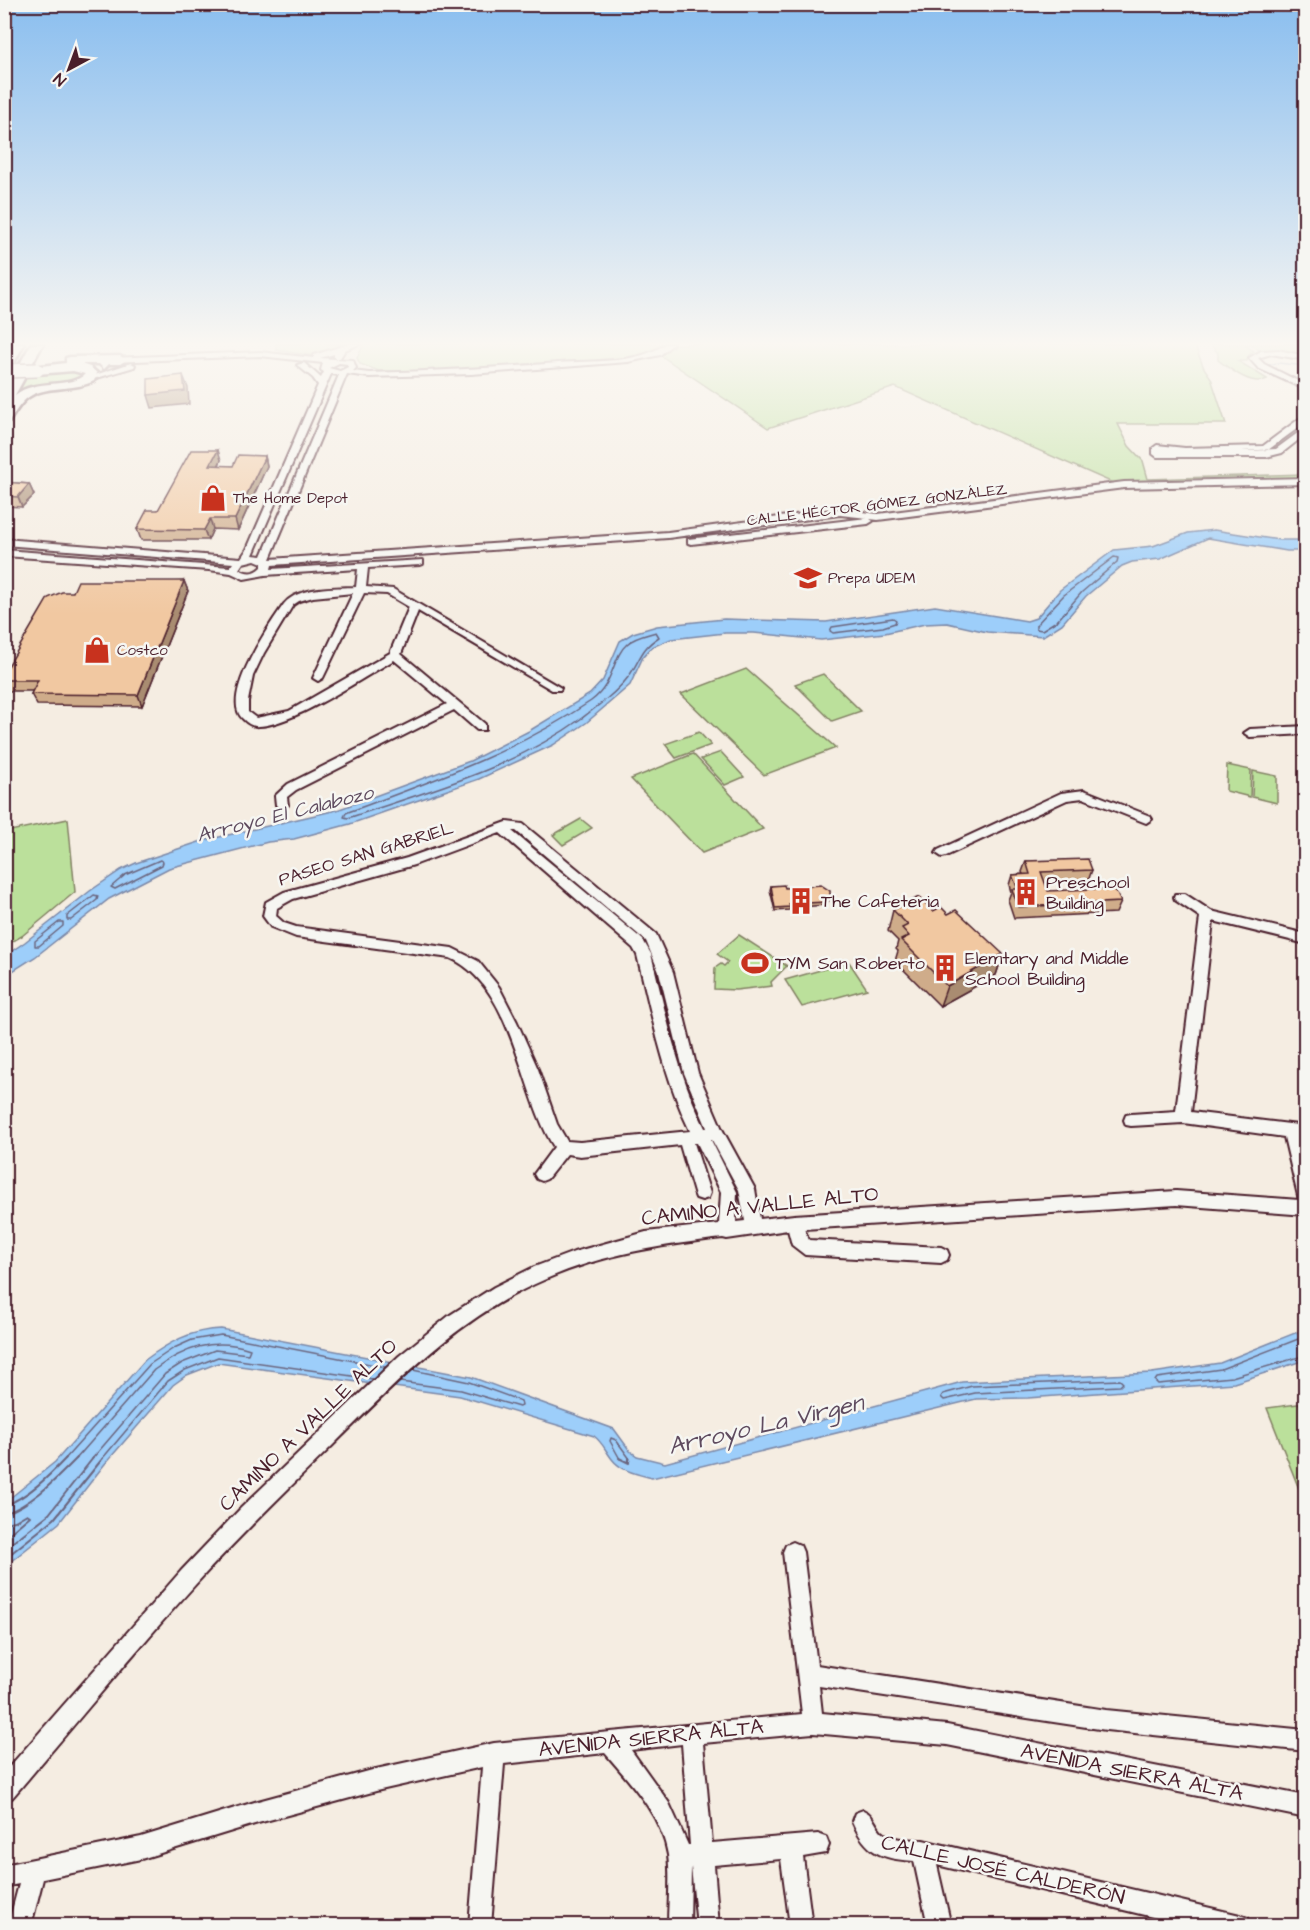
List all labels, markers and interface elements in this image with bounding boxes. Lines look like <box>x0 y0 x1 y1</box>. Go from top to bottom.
north arrow <box>39 39 99 99</box>
text: N <box>49 68 71 91</box>
street label: CALLE HÉCTOR GÓMEZ GONZÁLEZ <box>746 479 1009 531</box>
shop icon: The Home Depot <box>198 483 228 513</box>
place label: The Home Depot <box>233 488 348 509</box>
school or university icon: Prepa UDEM <box>793 563 823 593</box>
place label: Prepa UDEM <box>828 568 915 589</box>
shop icon: Costco <box>82 635 112 665</box>
place label: Costco <box>117 640 168 661</box>
water label: Arroyo El Calabozo <box>194 778 378 850</box>
street label: PASEO SAN GABRIEL <box>276 815 457 892</box>
place label: Preschool Building <box>1046 870 1130 917</box>
building icon: Preschool Building <box>1011 877 1041 907</box>
building icon: The Cafeteria <box>786 886 816 916</box>
place label: The Cafeteria <box>821 889 939 914</box>
place label: Elemtary and Middle School Building <box>965 946 1129 993</box>
sports icon: TYM San Roberto <box>740 948 770 978</box>
place label: TYM San Roberto <box>775 951 925 976</box>
building icon: Elemtary and Middle School Building <box>930 953 960 983</box>
street label: CAMINO A VALLE ALTO <box>640 1179 880 1233</box>
street label: CAMINO A VALLE ALTO <box>212 1332 404 1518</box>
water label: Arroyo La Virgen <box>665 1386 869 1465</box>
street label: AVENIDA SIERRA ALTA <box>537 1712 766 1764</box>
street label: AVENIDA SIERRA ALTA <box>1018 1736 1246 1808</box>
street label: CALLE JOSÉ CALDERÓN <box>878 1828 1128 1912</box>

